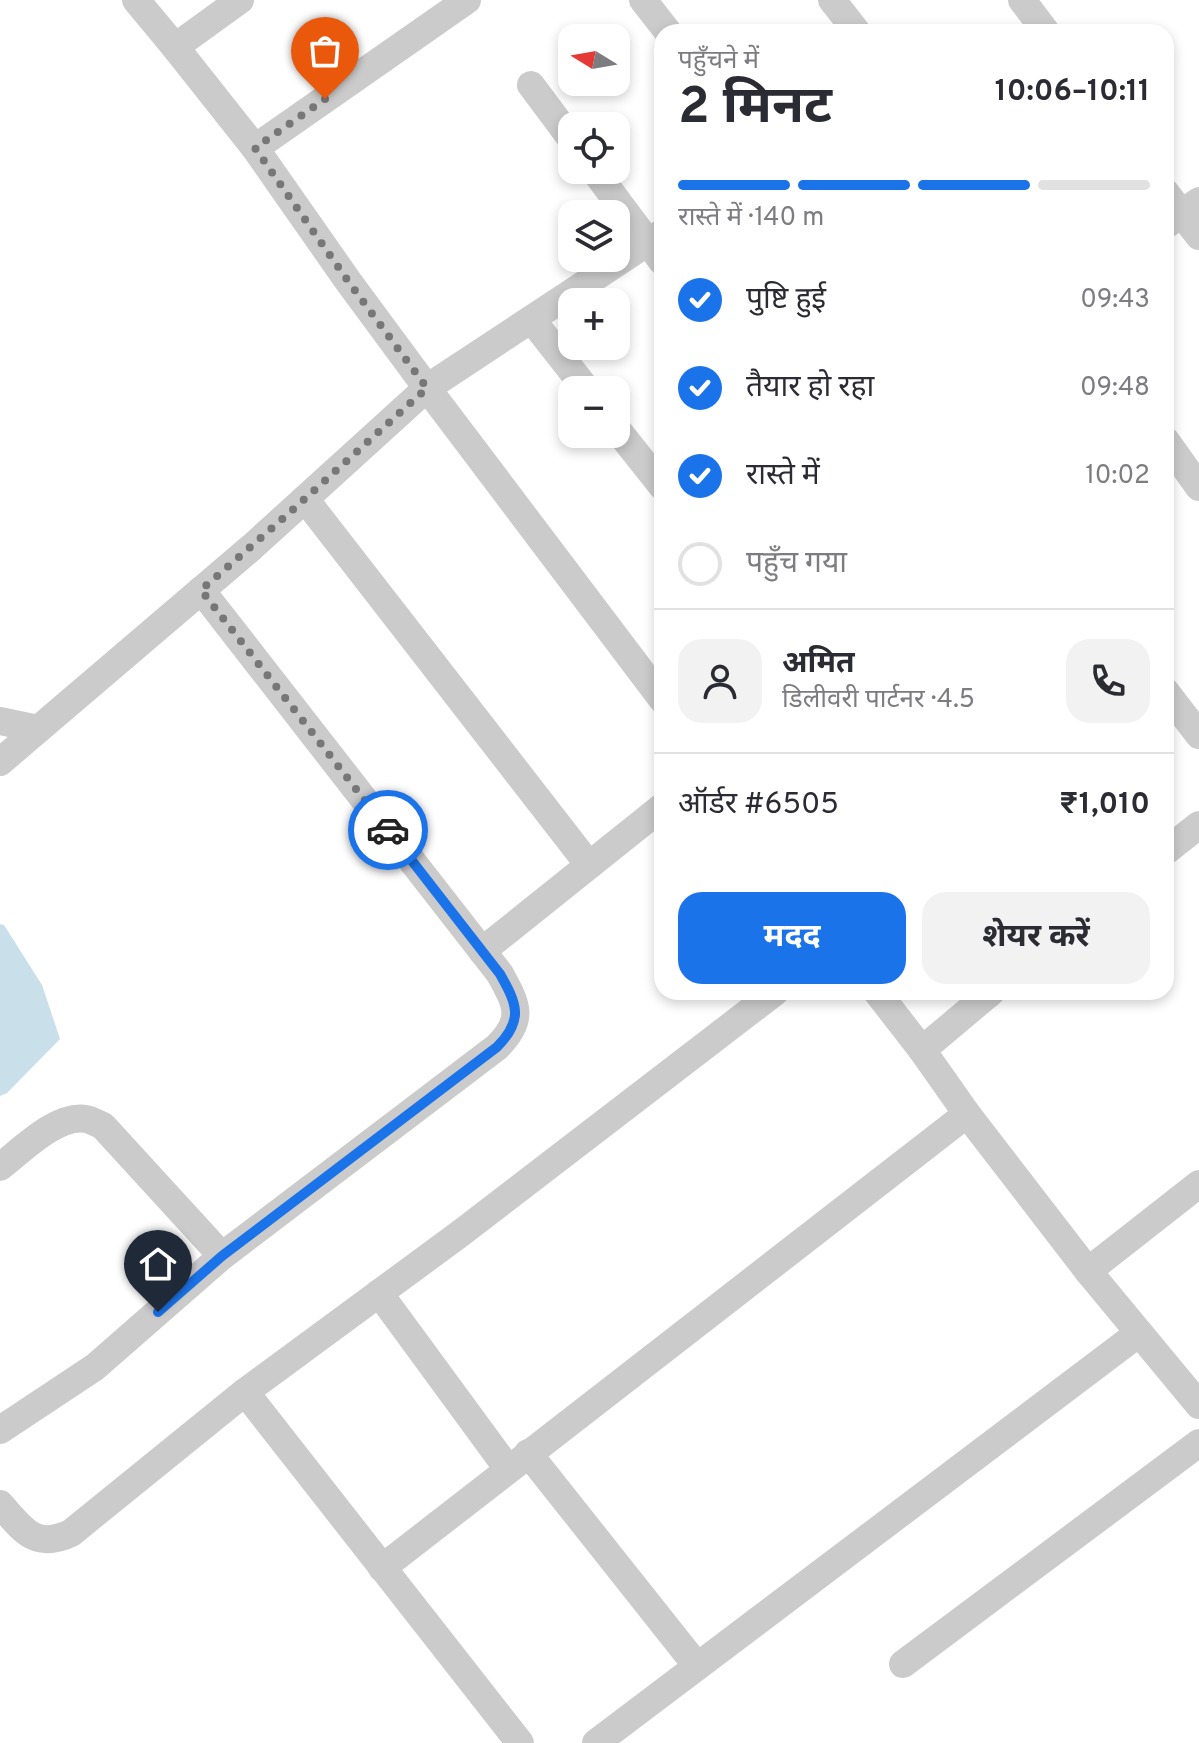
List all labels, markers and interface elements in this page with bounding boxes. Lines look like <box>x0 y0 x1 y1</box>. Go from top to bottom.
pin <box>291 17 359 99</box>
north arrow <box>558 24 630 96</box>
map controls <box>558 24 630 448</box>
icon: bag <box>303 29 347 73</box>
text: पहुँचने में <box>678 45 759 78</box>
text: 10:06–10:11 <box>995 74 1150 111</box>
text: 2 मिनट <box>678 76 832 142</box>
button: locate <box>558 112 630 184</box>
button: layers <box>558 200 630 272</box>
text: रास्ते में · 140 m <box>678 202 824 235</box>
icon: check <box>678 278 722 322</box>
text: पुष्टि हुई <box>746 282 826 319</box>
text: 09:43 <box>1080 284 1150 317</box>
button: + <box>558 288 630 360</box>
icon: check <box>678 366 722 410</box>
text: तैयार हो रहा <box>746 370 874 407</box>
text: 09:48 <box>1080 372 1150 405</box>
button: − <box>558 376 630 448</box>
icon: check <box>678 454 722 498</box>
text: रास्ते में <box>746 458 820 495</box>
text: 10:02 <box>1085 460 1150 493</box>
text: पहुँच गया <box>746 546 847 583</box>
button: person <box>678 639 762 723</box>
button: phone <box>1066 639 1150 723</box>
text: अमित <box>782 646 855 683</box>
text: डिलीवरी पार्टनर · 4.5 <box>782 684 975 717</box>
text: ऑर्डर #6505 <box>678 787 839 824</box>
text: ₹1,010 <box>1059 787 1150 824</box>
courier <box>348 790 428 870</box>
icon: car <box>366 808 410 852</box>
button: मदद <box>678 892 906 984</box>
button: शेयर करें <box>922 892 1150 984</box>
pin <box>124 1230 192 1312</box>
icon: home <box>136 1242 180 1286</box>

